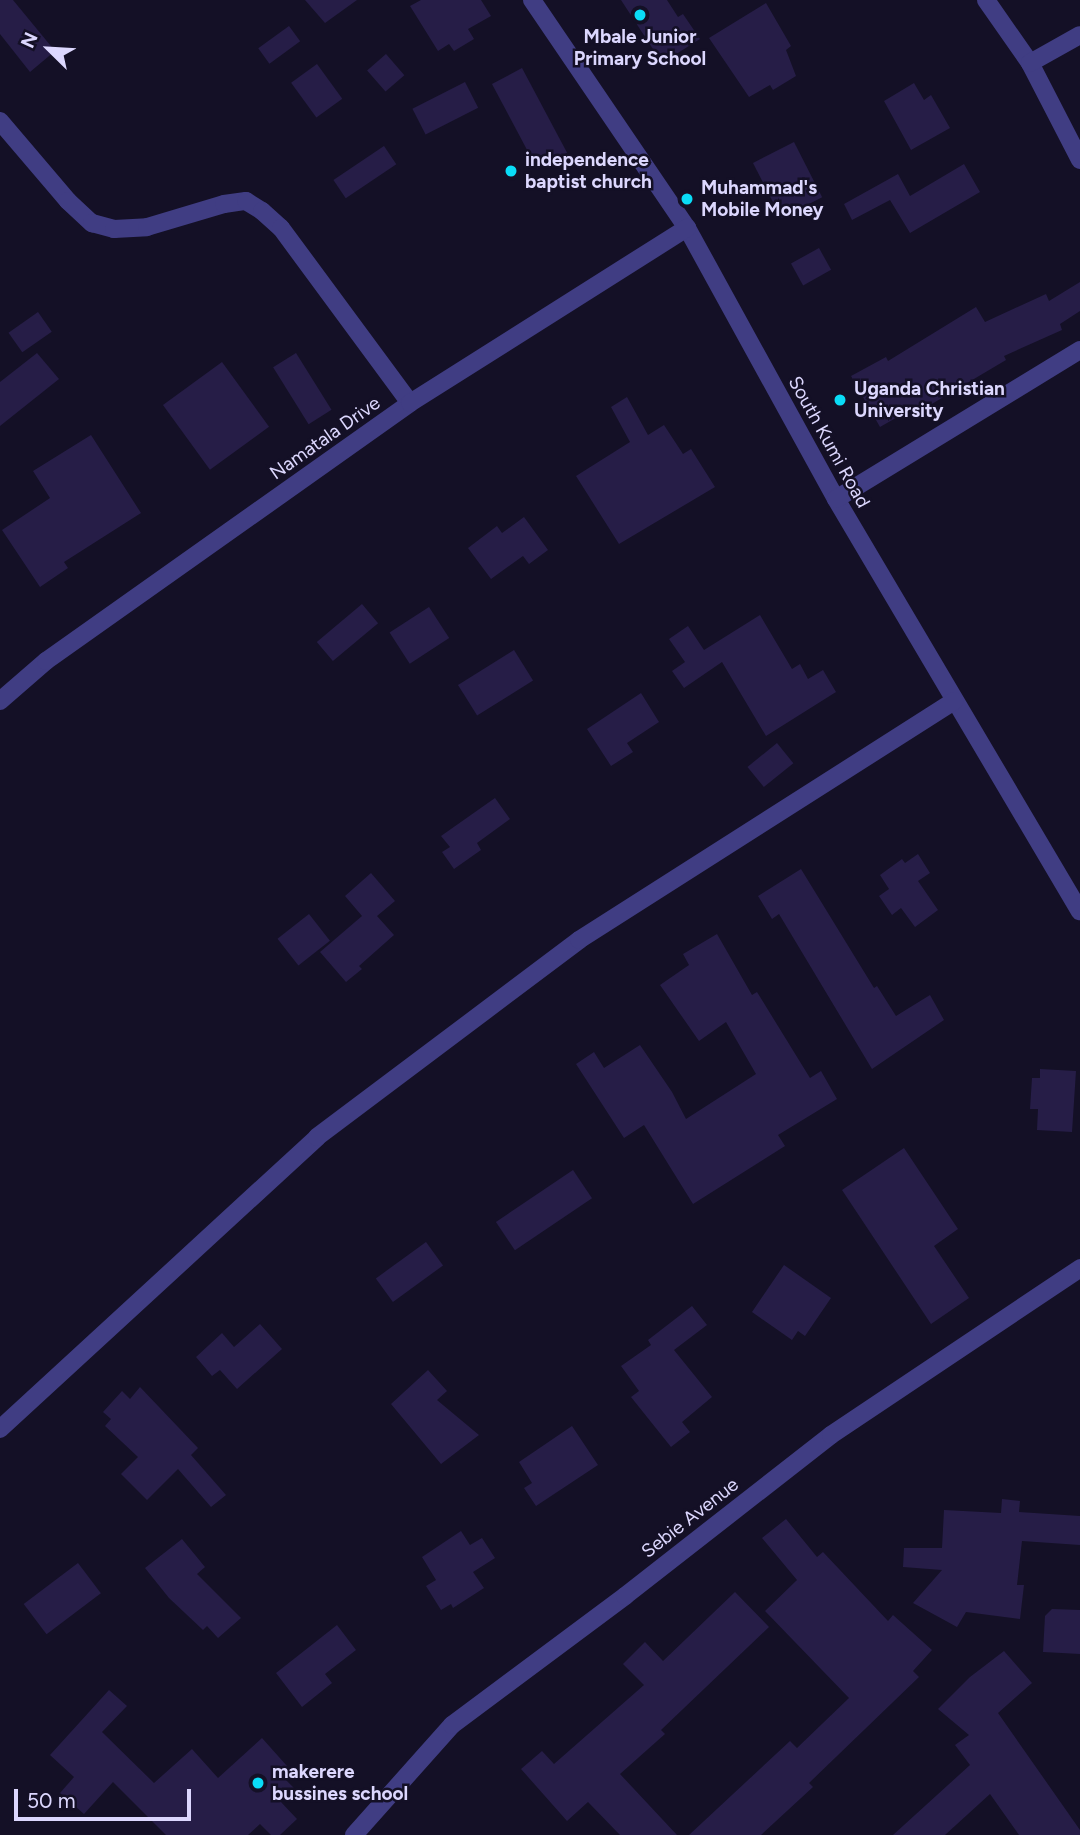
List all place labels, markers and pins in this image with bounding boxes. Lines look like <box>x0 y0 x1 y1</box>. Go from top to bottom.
marker: Mbale Junior Primary School <box>632 7 648 23</box>
place label: Mbale Junior Primary School <box>574 26 706 70</box>
place label: independence baptist church <box>525 149 652 193</box>
marker: independence baptist church <box>503 163 519 179</box>
place label: Muhammad's Mobile Money <box>701 177 824 221</box>
marker: Muhammad's Mobile Money <box>679 191 695 207</box>
place label: Uganda Christian University <box>854 378 1005 422</box>
marker: Uganda Christian University <box>832 392 848 408</box>
place label: makerere bussines school <box>272 1761 408 1805</box>
marker: makerere bussines school <box>250 1775 266 1791</box>

